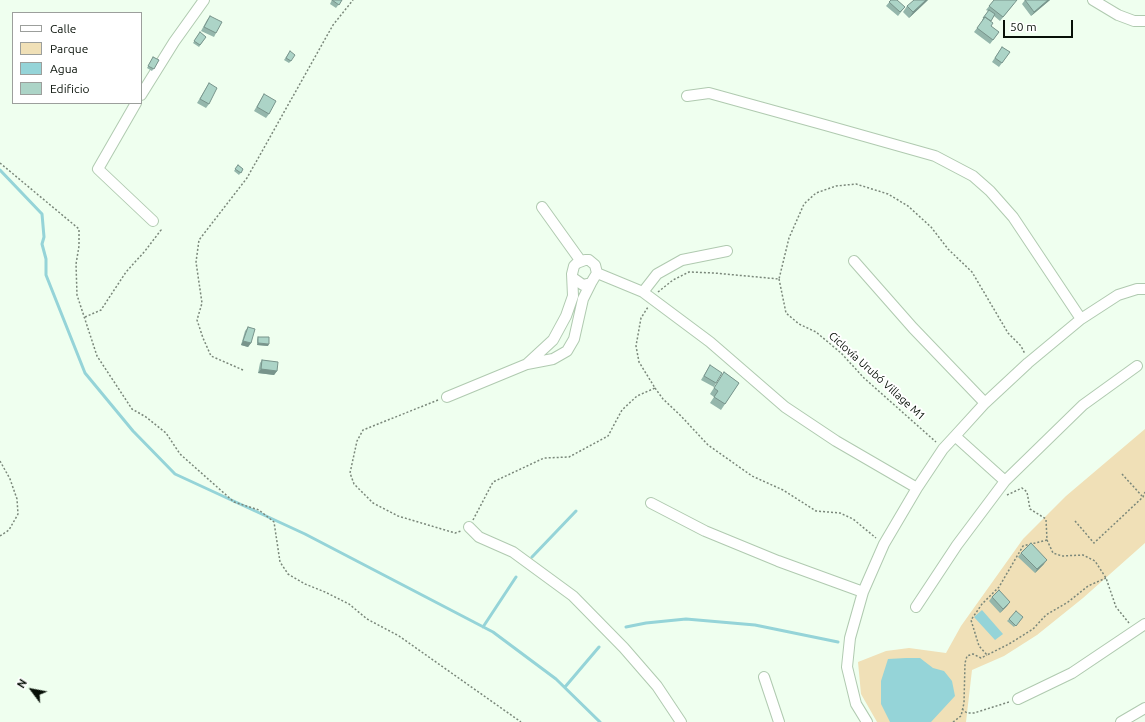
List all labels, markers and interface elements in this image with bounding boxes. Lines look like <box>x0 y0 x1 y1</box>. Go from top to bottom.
legend <box>12 12 142 104</box>
scale bar <box>1005 12 1075 38</box>
text: 50 m <box>1010 20 1037 33</box>
text: Calle <box>50 22 76 35</box>
text: Parque <box>50 42 88 55</box>
text: Agua <box>50 62 78 75</box>
text: Edificio <box>50 82 90 95</box>
street label: Ciclovía Urubó Village M1 <box>826 329 928 423</box>
north arrow <box>12 670 52 710</box>
text: N <box>15 677 29 690</box>

